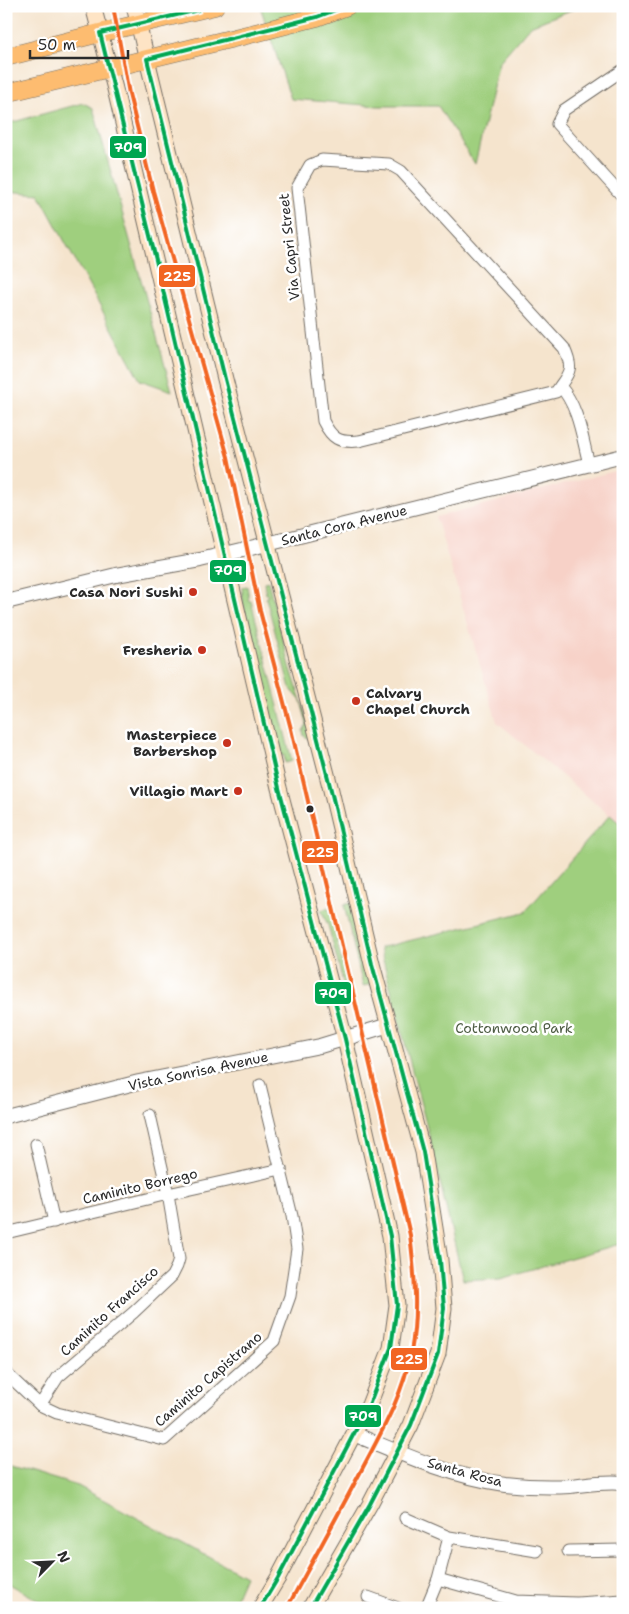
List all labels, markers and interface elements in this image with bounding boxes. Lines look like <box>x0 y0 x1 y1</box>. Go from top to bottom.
scale bar <box>30 28 128 60</box>
text: 50 m <box>38 35 76 55</box>
line badge: 709 <box>109 135 147 159</box>
text: 709 <box>113 138 143 156</box>
street label: Via Capri Street <box>274 193 304 301</box>
line badge: 225 <box>158 264 196 288</box>
text: 225 <box>163 267 191 285</box>
street label: Santa Cora Avenue <box>279 501 409 549</box>
line badge: 709 <box>209 559 247 583</box>
text: 709 <box>213 561 243 579</box>
place label: Casa Nori Sushi <box>69 583 183 601</box>
marker: Casa Nori Sushi <box>187 586 199 598</box>
place label: Fresheria <box>123 641 192 659</box>
marker: Fresheria <box>196 644 208 656</box>
place label: Calvary Chapel Church <box>366 684 470 718</box>
marker: Calvary Chapel Church <box>350 695 362 707</box>
place label: Masterpiece Barbershop <box>127 726 217 760</box>
marker: Masterpiece Barbershop <box>221 737 233 749</box>
place label: Villagio Mart <box>130 782 228 800</box>
marker: Villagio Mart <box>232 785 244 797</box>
unlabelled marker <box>305 804 315 814</box>
line badge: 225 <box>301 840 339 864</box>
text: 225 <box>306 843 334 861</box>
line badge: 709 <box>314 981 352 1005</box>
text: 709 <box>318 984 348 1002</box>
park label: Cottonwood Park <box>455 1019 573 1037</box>
street label: Vista Sonrisa Avenue <box>126 1047 270 1095</box>
street label: Caminito Borrego <box>81 1164 199 1208</box>
street label: Caminito Francisco <box>56 1262 162 1360</box>
street label: Caminito Capistrano <box>151 1327 265 1431</box>
line badge: 225 <box>390 1347 428 1371</box>
text: 225 <box>395 1350 423 1368</box>
line badge: 709 <box>344 1404 382 1428</box>
text: 709 <box>348 1407 378 1425</box>
street label: Santa Rosa <box>425 1453 505 1491</box>
north arrow <box>28 1536 78 1586</box>
text: N <box>53 1548 74 1565</box>

